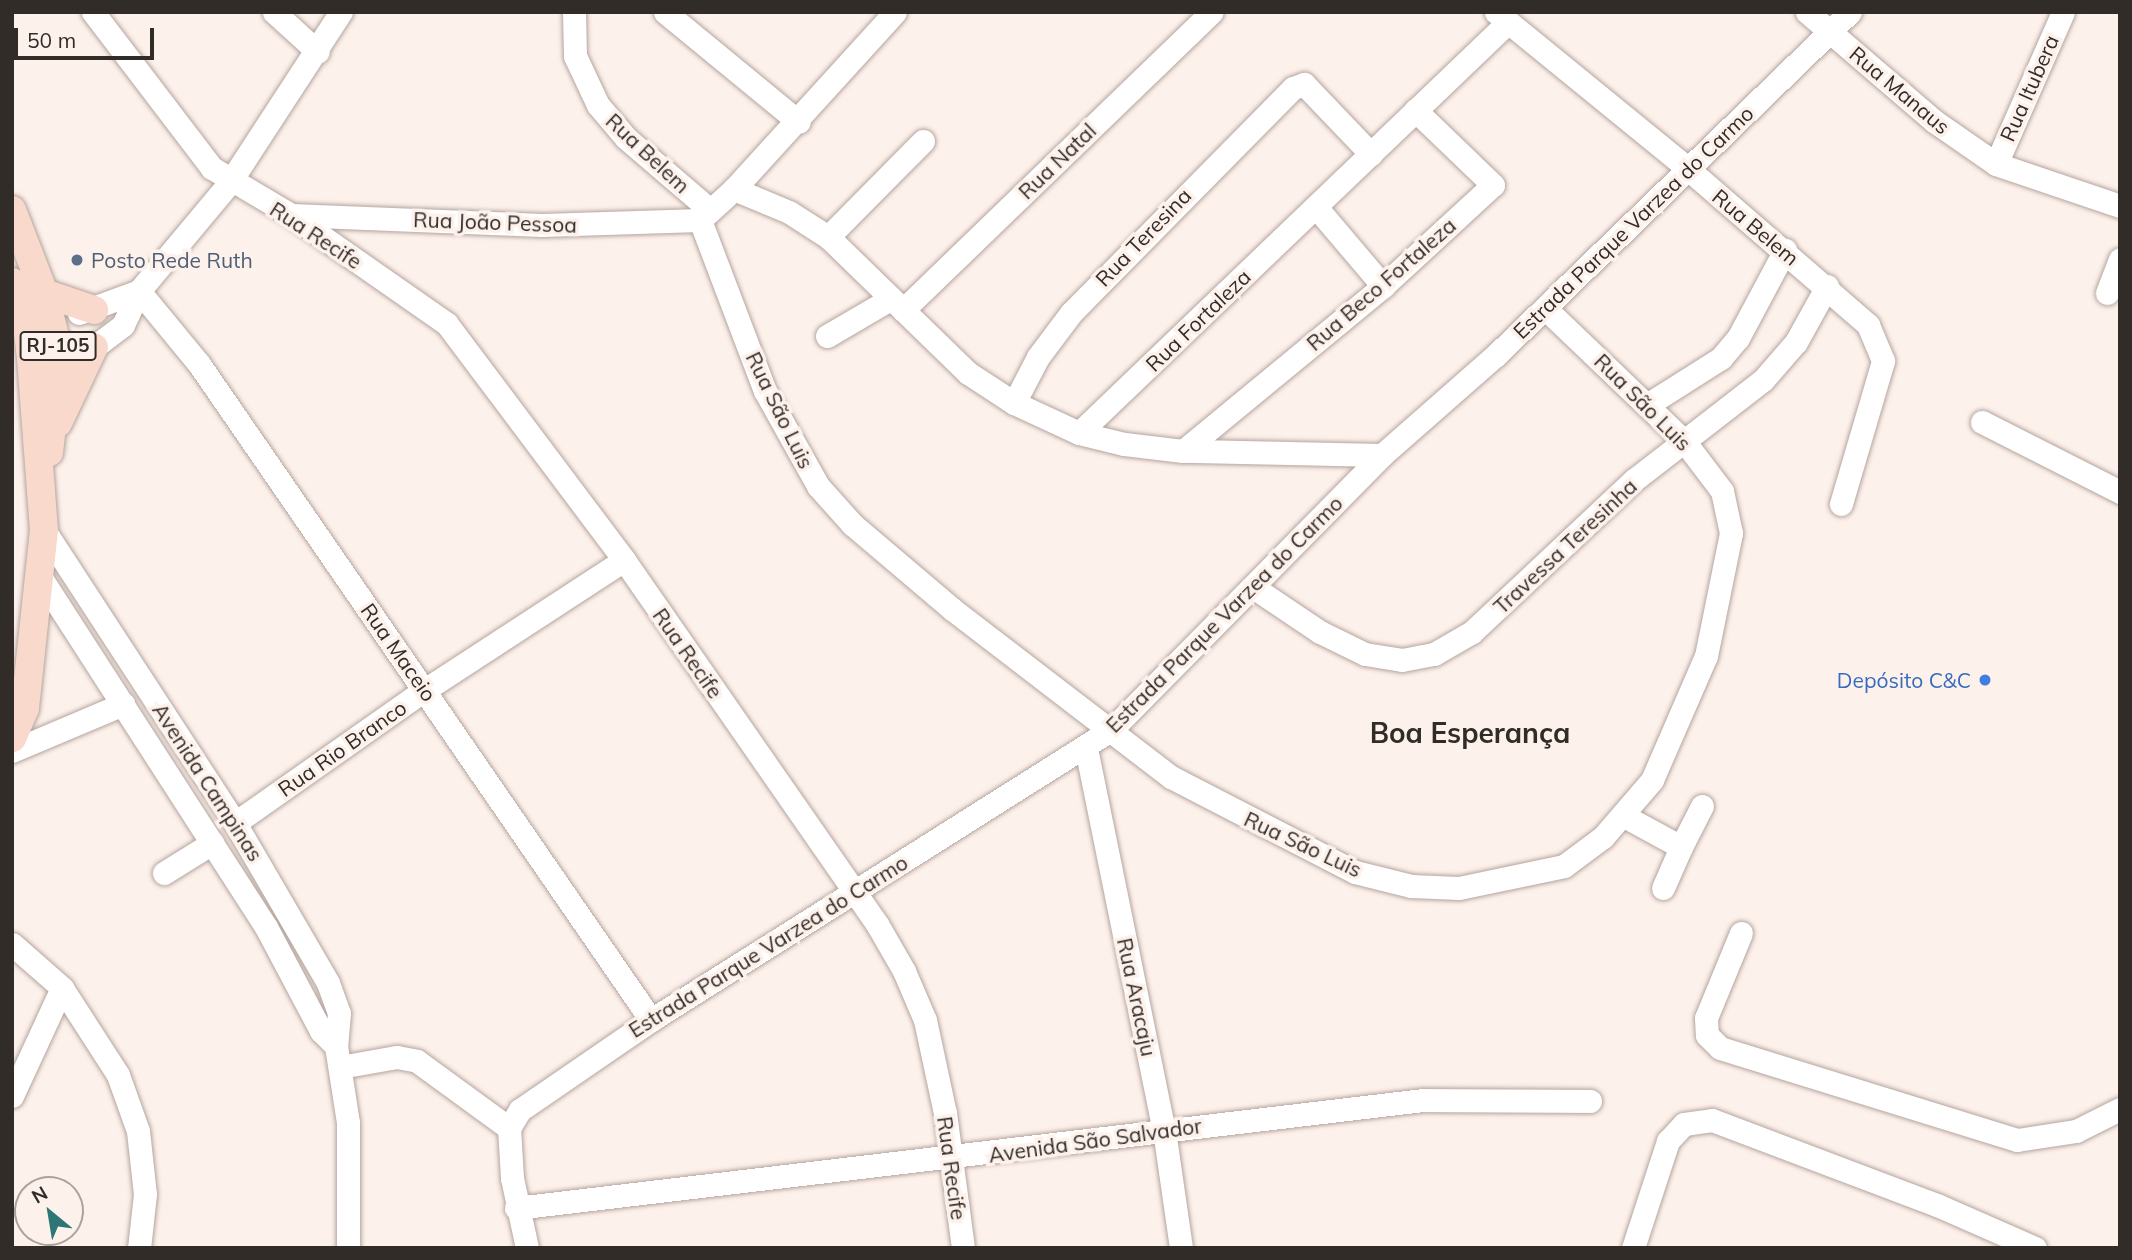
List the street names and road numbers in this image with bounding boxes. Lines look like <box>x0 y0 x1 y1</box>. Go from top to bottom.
street label: Rua Itubera <box>1994 31 2064 145</box>
street label: Rua Manaus <box>1845 41 1955 139</box>
street label: Estrada Parque Varzea do Carmo <box>1508 100 1758 344</box>
street label: Rua Belem <box>601 108 695 198</box>
street label: Rua Natal <box>1013 118 1101 204</box>
street label: Rua Teresina <box>1090 183 1196 291</box>
street label: Rua Belem <box>1708 184 1804 270</box>
street label: Rua Recife <box>265 196 367 274</box>
street label: Rua João Pessoa <box>413 207 577 237</box>
street label: Rua Beco Fortaleza <box>1301 212 1461 356</box>
street label: Rua Fortaleza <box>1140 264 1256 376</box>
road number: RJ-105 <box>20 330 96 362</box>
street label: Rua São Luis <box>741 348 819 472</box>
street label: Rua São Luis <box>1589 348 1697 456</box>
street label: Travessa Teresinha <box>1488 473 1642 619</box>
street label: Estrada Parque Varzea do Carmo <box>1100 490 1348 738</box>
street label: Rua Maceio <box>356 598 442 706</box>
street label: Rua Recife <box>648 603 728 703</box>
street label: Rua Rio Branco <box>273 694 411 802</box>
street label: Avenida Campinas <box>148 698 268 866</box>
street label: Rua São Luis <box>1240 806 1366 882</box>
street label: Estrada Parque Varzea do Carmo <box>624 849 912 1043</box>
street label: Rua Aracaju <box>1112 936 1162 1058</box>
street label: Avenida São Salvador <box>987 1113 1203 1167</box>
street label: Rua Recife <box>932 1115 972 1221</box>

